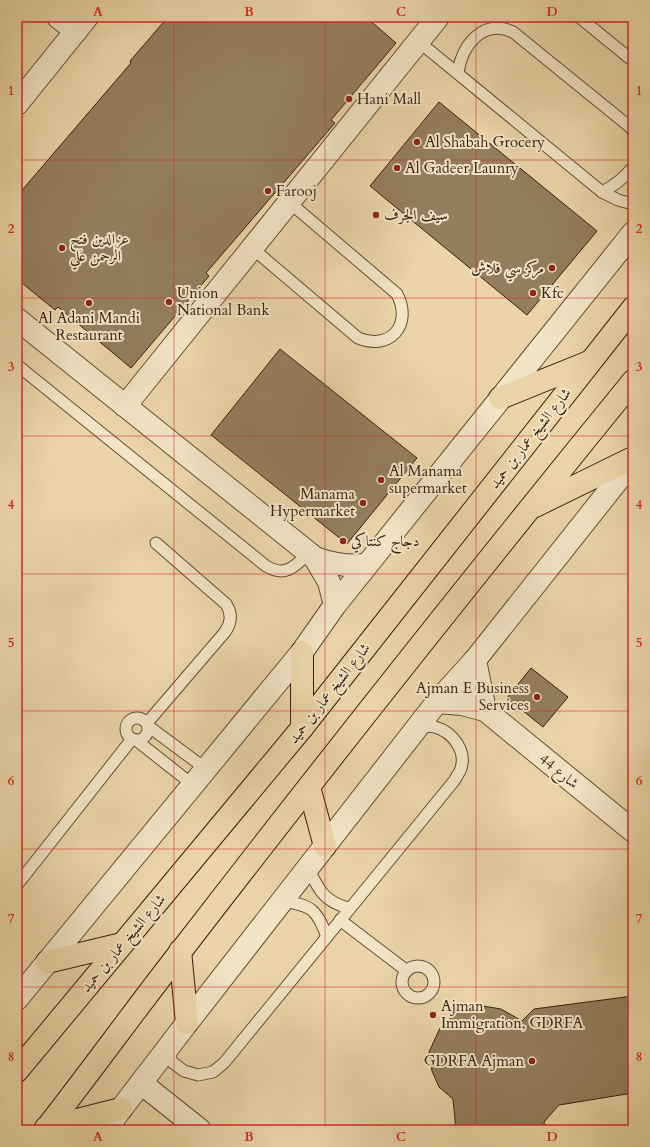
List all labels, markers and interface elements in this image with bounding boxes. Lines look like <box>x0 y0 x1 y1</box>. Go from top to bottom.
text: A <box>93 3 103 21</box>
text: B <box>244 3 254 21</box>
text: C <box>396 3 406 21</box>
text: D <box>546 3 558 21</box>
text: 1 <box>8 82 14 100</box>
text: 1 <box>636 82 642 100</box>
place label: Hani Mall <box>357 89 421 109</box>
marker: Hani Mall <box>344 94 354 104</box>
place label: Al Shabah Grocery <box>425 132 545 152</box>
marker: Al Shabah Grocery <box>412 137 422 147</box>
place label: Al Gadeer Launry <box>405 158 519 178</box>
marker: Al Gadeer Launry <box>392 163 402 173</box>
place label: Farooj <box>276 181 317 201</box>
marker: Farooj <box>263 186 273 196</box>
place label: سيف الجرف <box>384 205 448 225</box>
marker: سيف الجرف <box>371 210 381 220</box>
text: 2 <box>8 220 15 238</box>
text: 2 <box>636 220 643 238</box>
place label: عزالدين فتح الرحمن علي <box>70 229 129 270</box>
marker: عزالدين فتح الرحمن علي <box>57 243 67 253</box>
place label: مركز سي فلاش <box>471 258 544 282</box>
marker: مركز سي فلاش <box>547 263 557 273</box>
place label: Union National Bank <box>177 283 269 320</box>
place label: Kfc <box>541 283 564 303</box>
marker: Kfc <box>528 288 538 298</box>
marker: Union National Bank <box>164 297 174 307</box>
marker: Al Adani Mandi Restaurant <box>84 298 94 308</box>
place label: Al Adani Mandi Restaurant <box>38 308 140 345</box>
text: 3 <box>8 358 15 376</box>
text: 3 <box>636 358 643 376</box>
street label: شارع الشيخ عمار بن حميد <box>484 383 579 495</box>
place label: Al Manama supermarket <box>389 461 467 498</box>
marker: Al Manama supermarket <box>376 475 386 485</box>
place label: Manama Hypermarket <box>270 484 356 521</box>
text: 4 <box>8 496 15 514</box>
text: 4 <box>636 496 643 514</box>
marker: Manama Hypermarket <box>358 498 368 508</box>
place label: دجاج كنتاكي <box>351 531 420 554</box>
marker: دجاج كنتاكي <box>338 536 348 546</box>
text: 5 <box>8 634 14 652</box>
text: 5 <box>636 634 642 652</box>
street label: شارع الشيخ عمار بن حميد <box>283 638 378 750</box>
place label: Ajman E Business Services <box>416 678 529 715</box>
marker: Ajman E Business Services <box>532 692 542 702</box>
street label: شارع 44 <box>533 749 583 795</box>
text: 6 <box>8 772 15 790</box>
text: 6 <box>636 772 643 790</box>
street label: شارع الشيخ عمار بن حميد <box>76 890 173 999</box>
text: 7 <box>8 910 15 928</box>
text: 7 <box>636 910 643 928</box>
place label: Ajman Immigration, GDRFA <box>441 996 583 1033</box>
marker: Ajman Immigration, GDRFA <box>428 1010 438 1020</box>
text: 8 <box>8 1048 14 1066</box>
text: 8 <box>636 1048 642 1066</box>
place label: GDRFA Ajman <box>424 1051 524 1071</box>
marker: GDRFA Ajman <box>527 1056 537 1066</box>
text: A <box>93 1128 103 1146</box>
text: B <box>244 1128 254 1146</box>
text: C <box>396 1128 406 1146</box>
text: D <box>546 1128 558 1146</box>

